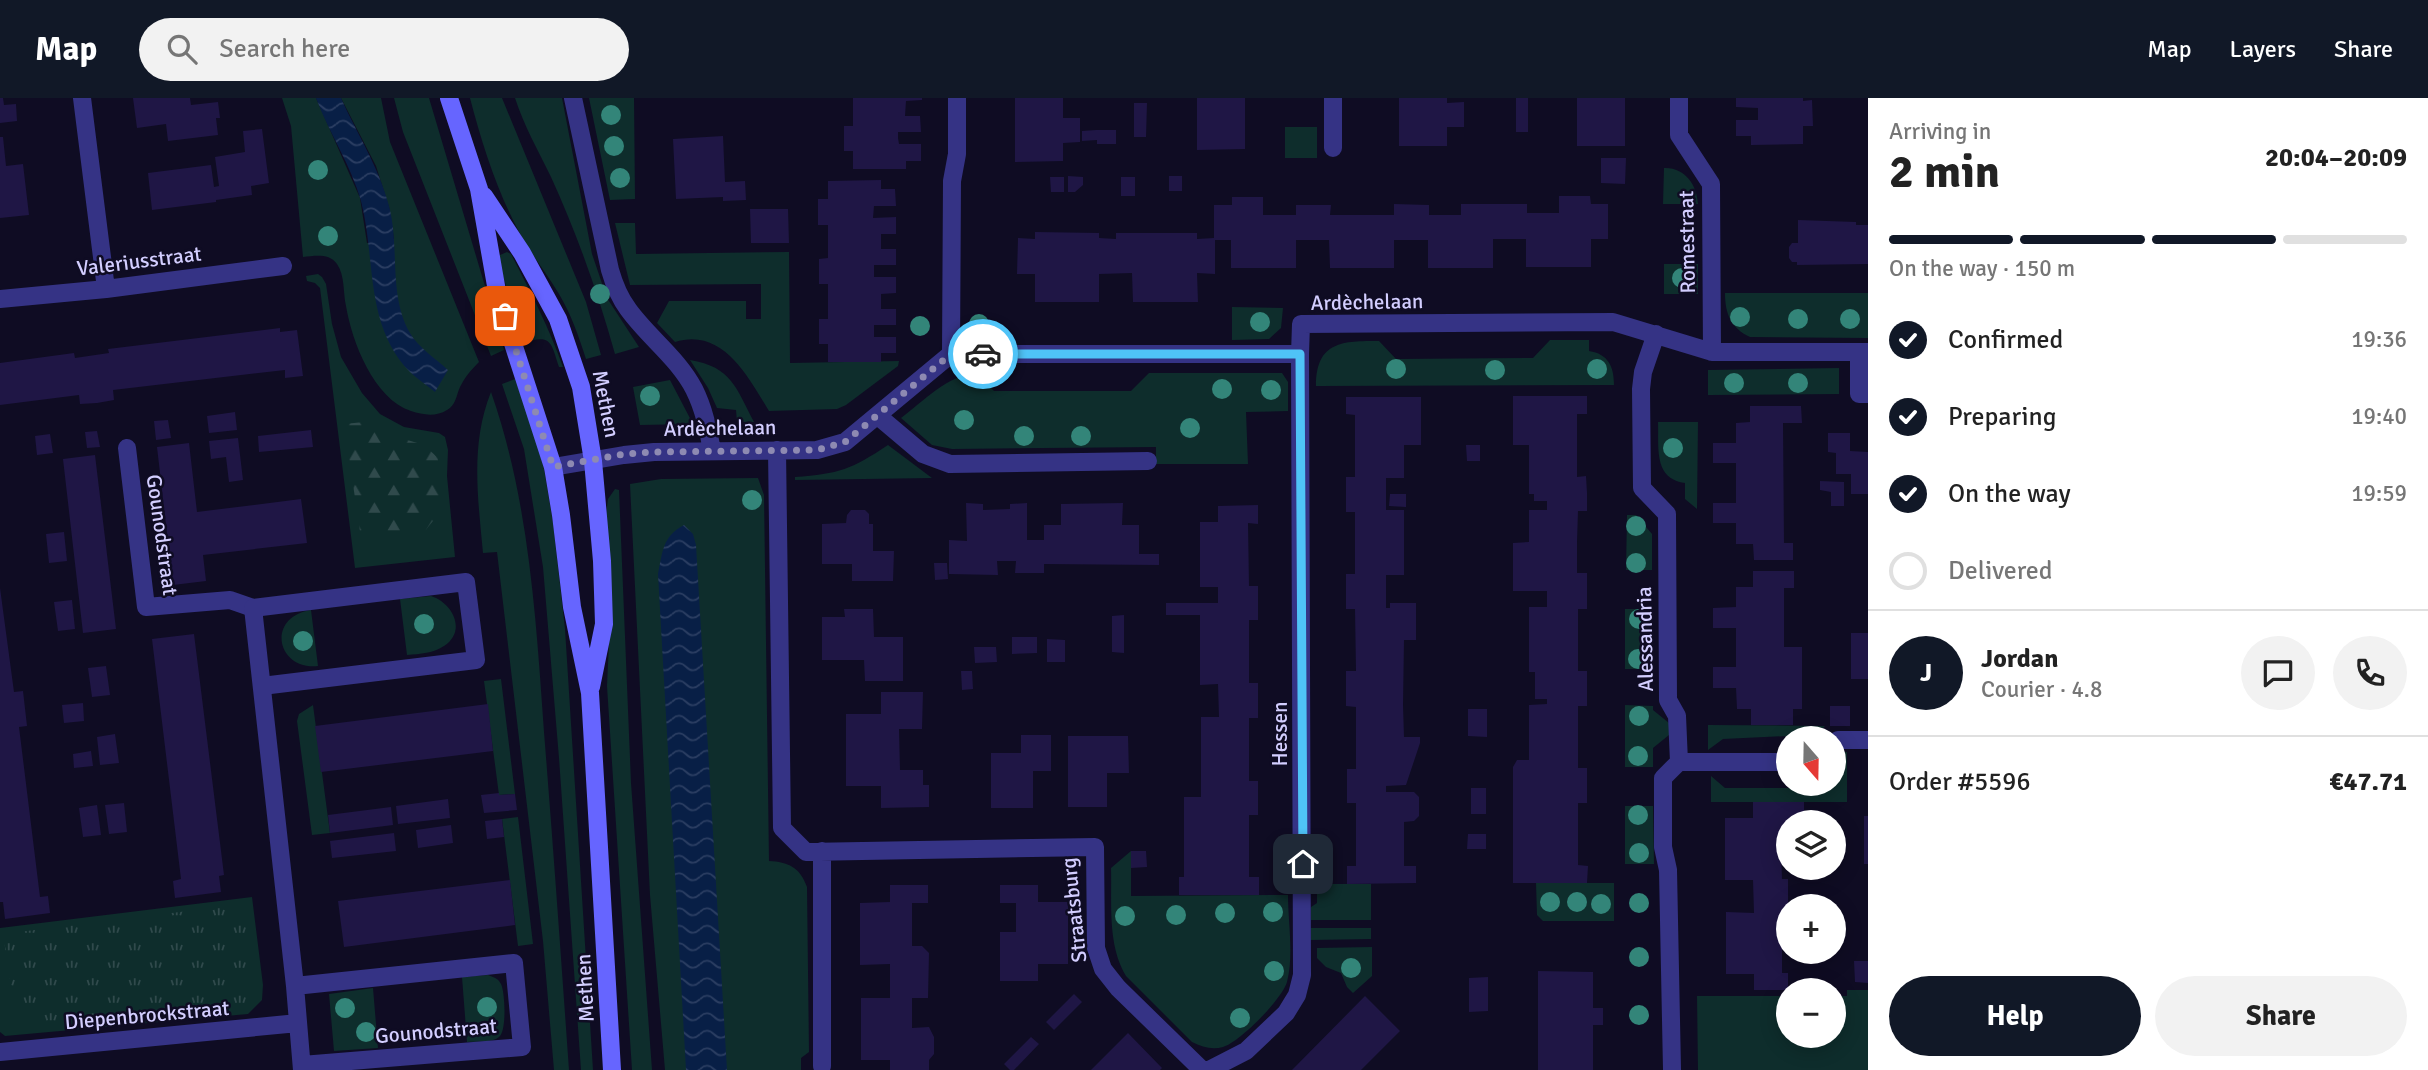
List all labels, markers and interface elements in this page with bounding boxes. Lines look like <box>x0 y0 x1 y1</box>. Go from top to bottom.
search box <box>139 18 629 81</box>
text: Map <box>35 29 97 70</box>
icon: search <box>163 30 201 68</box>
text: Search here <box>219 33 350 65</box>
text: Map <box>2147 34 2192 64</box>
text: Layers <box>2230 34 2296 64</box>
text: Share <box>2334 34 2393 64</box>
text: Arriving in <box>1889 117 1991 146</box>
text: 20:04–20:09 <box>2265 142 2407 174</box>
text: 2 min <box>1889 144 2000 200</box>
street label: Romestraat <box>1673 190 1701 294</box>
street label: Valeriusstraat <box>75 240 203 282</box>
text: On the way · 150 m <box>1889 254 2075 283</box>
pin <box>475 286 535 346</box>
street label: Ardèchelaan <box>1310 288 1424 316</box>
icon: bag <box>486 297 524 335</box>
courier <box>948 319 1018 389</box>
icon: check <box>1889 321 1927 359</box>
text: Confirmed <box>1948 324 2063 356</box>
text: 19:36 <box>2351 325 2407 354</box>
icon: car <box>964 335 1002 373</box>
street label: Methen <box>587 368 625 440</box>
icon: check <box>1889 398 1927 436</box>
text: Preparing <box>1948 401 2056 433</box>
text: 19:40 <box>2351 402 2407 431</box>
street label: Ardèchelaan <box>663 414 777 442</box>
street label: Gounodstraat <box>141 473 183 597</box>
icon: check <box>1889 475 1927 513</box>
text: On the way <box>1948 478 2071 510</box>
text: 19:59 <box>2351 479 2407 508</box>
text: Delivered <box>1948 555 2053 587</box>
street label: Alessandria <box>1631 586 1659 692</box>
button: chat <box>2241 636 2315 710</box>
button: phone <box>2333 636 2407 710</box>
text: Jordan <box>1981 643 2058 675</box>
text: J <box>1920 657 1932 689</box>
text: Courier · 4.8 <box>1981 675 2102 704</box>
street label: Hessen <box>1267 701 1293 767</box>
north arrow <box>1776 726 1846 796</box>
map controls <box>1776 726 1846 1048</box>
text: Order #5596 <box>1889 766 2030 798</box>
text: €47.71 <box>2329 766 2407 798</box>
button: layers <box>1776 810 1846 880</box>
pin <box>1273 834 1333 894</box>
icon: home <box>1284 845 1322 883</box>
street label: Straatsburg <box>1056 856 1092 964</box>
button: + <box>1776 894 1846 964</box>
street label: Methen <box>570 953 600 1023</box>
button: Help <box>1889 976 2141 1056</box>
button: Share <box>2155 976 2407 1056</box>
button: − <box>1776 978 1846 1048</box>
street label: Diepenbrockstraat <box>64 995 230 1035</box>
street label: Gounodstraat <box>374 1013 498 1049</box>

